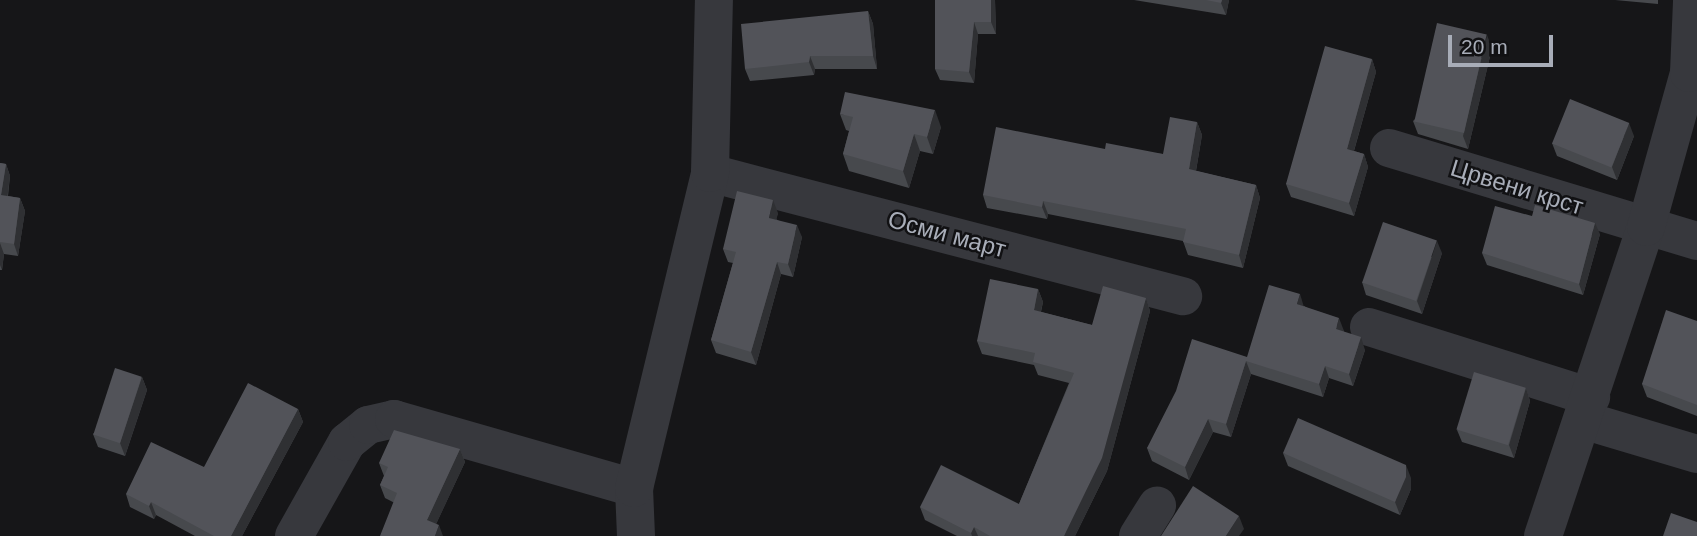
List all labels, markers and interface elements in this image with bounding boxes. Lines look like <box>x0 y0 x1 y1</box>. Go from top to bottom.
scale bar <box>1452 21 1557 65</box>
text: 20 m <box>1461 35 1508 58</box>
street label: Црвени крст <box>1447 153 1587 221</box>
street label: Осми март <box>885 204 1009 264</box>

